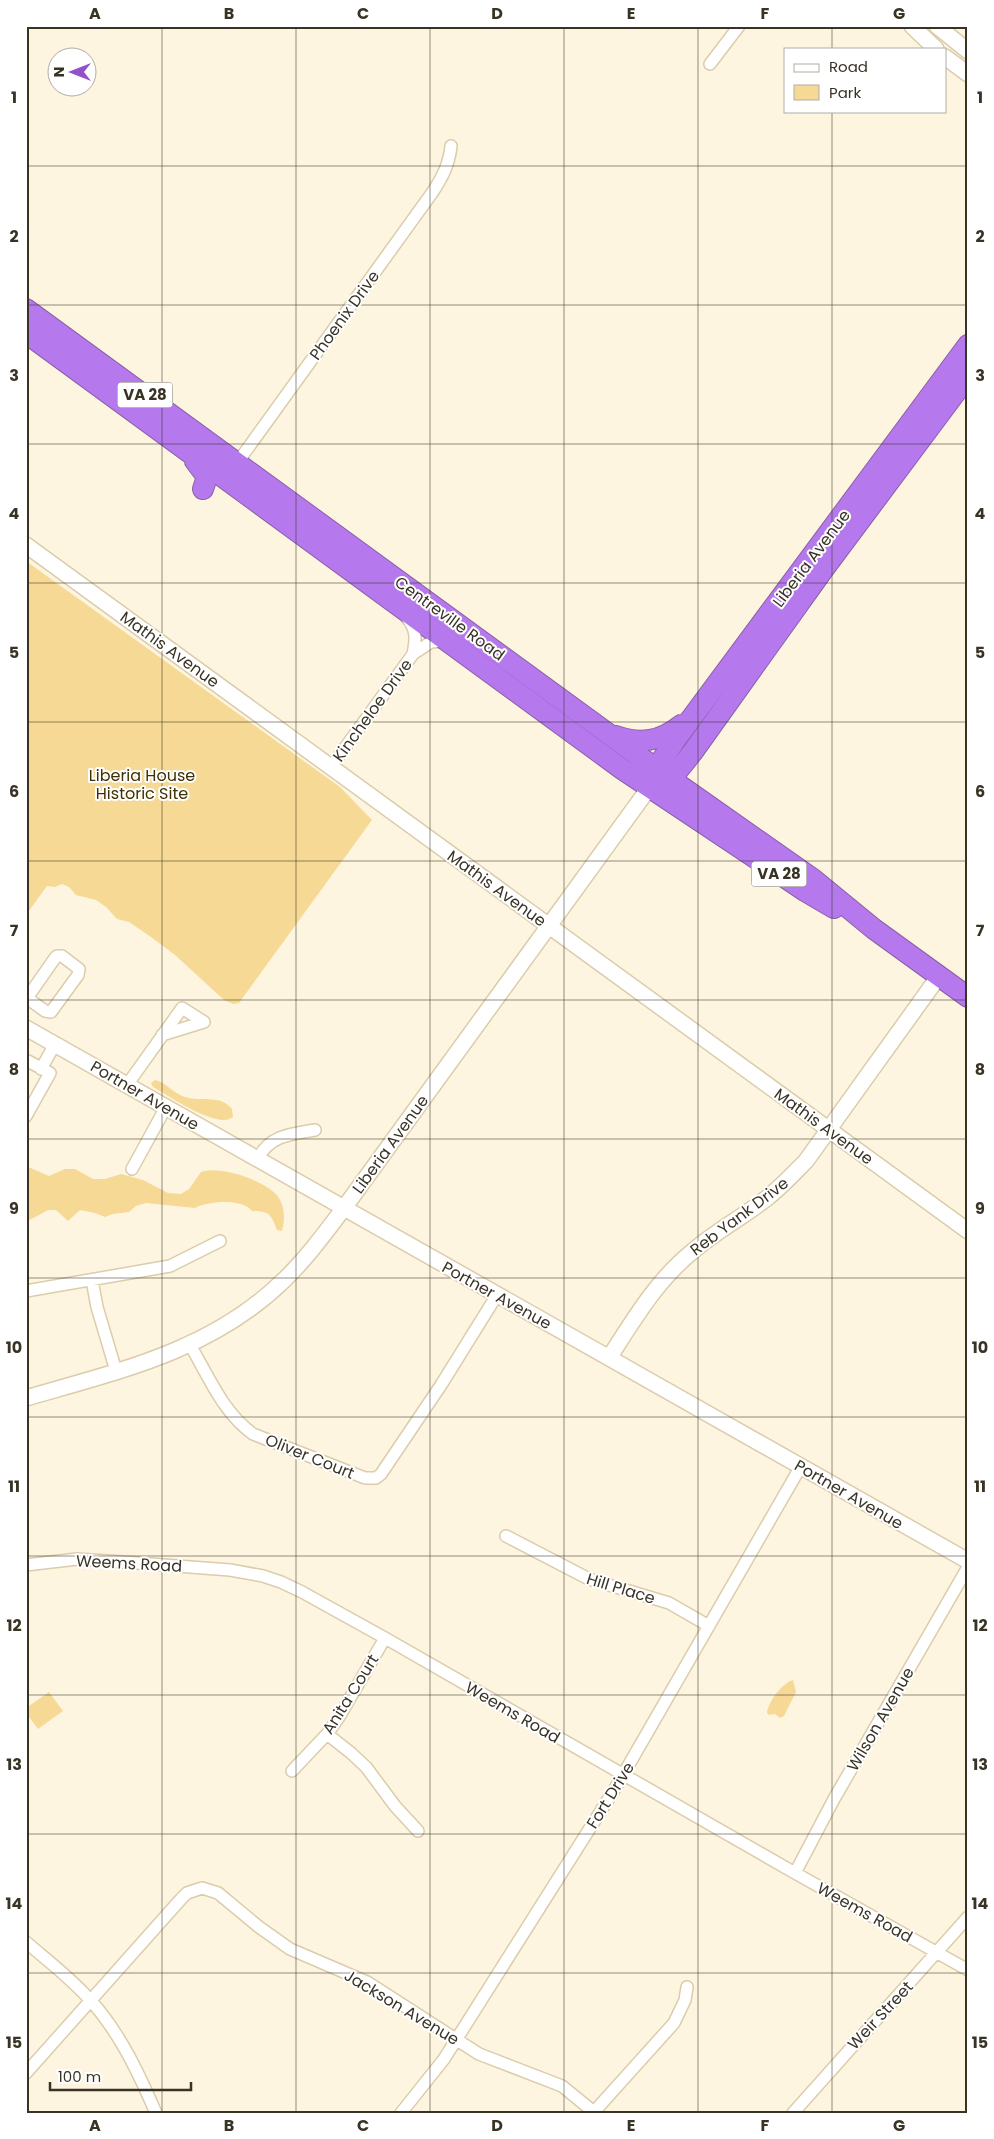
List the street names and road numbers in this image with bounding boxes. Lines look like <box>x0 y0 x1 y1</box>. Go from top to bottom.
street label: Phoenix Drive <box>304 266 385 365</box>
road number: VA 28 <box>118 382 172 408</box>
street label: Liberia Avenue <box>767 505 856 612</box>
street label: Centreville Road <box>390 571 509 666</box>
street label: Mathis Avenue <box>115 606 224 693</box>
street label: Kincheloe Drive <box>327 654 418 766</box>
street label: Mathis Avenue <box>442 845 551 932</box>
road number: VA 28 <box>752 862 806 886</box>
street label: Portner Avenue <box>86 1055 203 1136</box>
street label: Mathis Avenue <box>769 1083 878 1170</box>
street label: Liberia Avenue <box>347 1090 434 1198</box>
street label: Reb Yank Drive <box>685 1172 793 1261</box>
street label: Portner Avenue <box>438 1256 556 1335</box>
street label: Oliver Court <box>262 1428 358 1485</box>
street label: Portner Avenue <box>790 1454 907 1535</box>
street label: Weems Road <box>75 1549 183 1578</box>
street label: Hill Place <box>584 1567 658 1610</box>
street label: Anita Court <box>317 1650 384 1739</box>
street label: Wilson Avenue <box>841 1663 920 1776</box>
street label: Weems Road <box>461 1676 564 1749</box>
street label: Fort Drive <box>581 1758 640 1833</box>
street label: Weems Road <box>813 1877 917 1948</box>
street label: Jackson Avenue <box>340 1964 464 2051</box>
street label: Weir Street <box>842 1976 918 2055</box>

